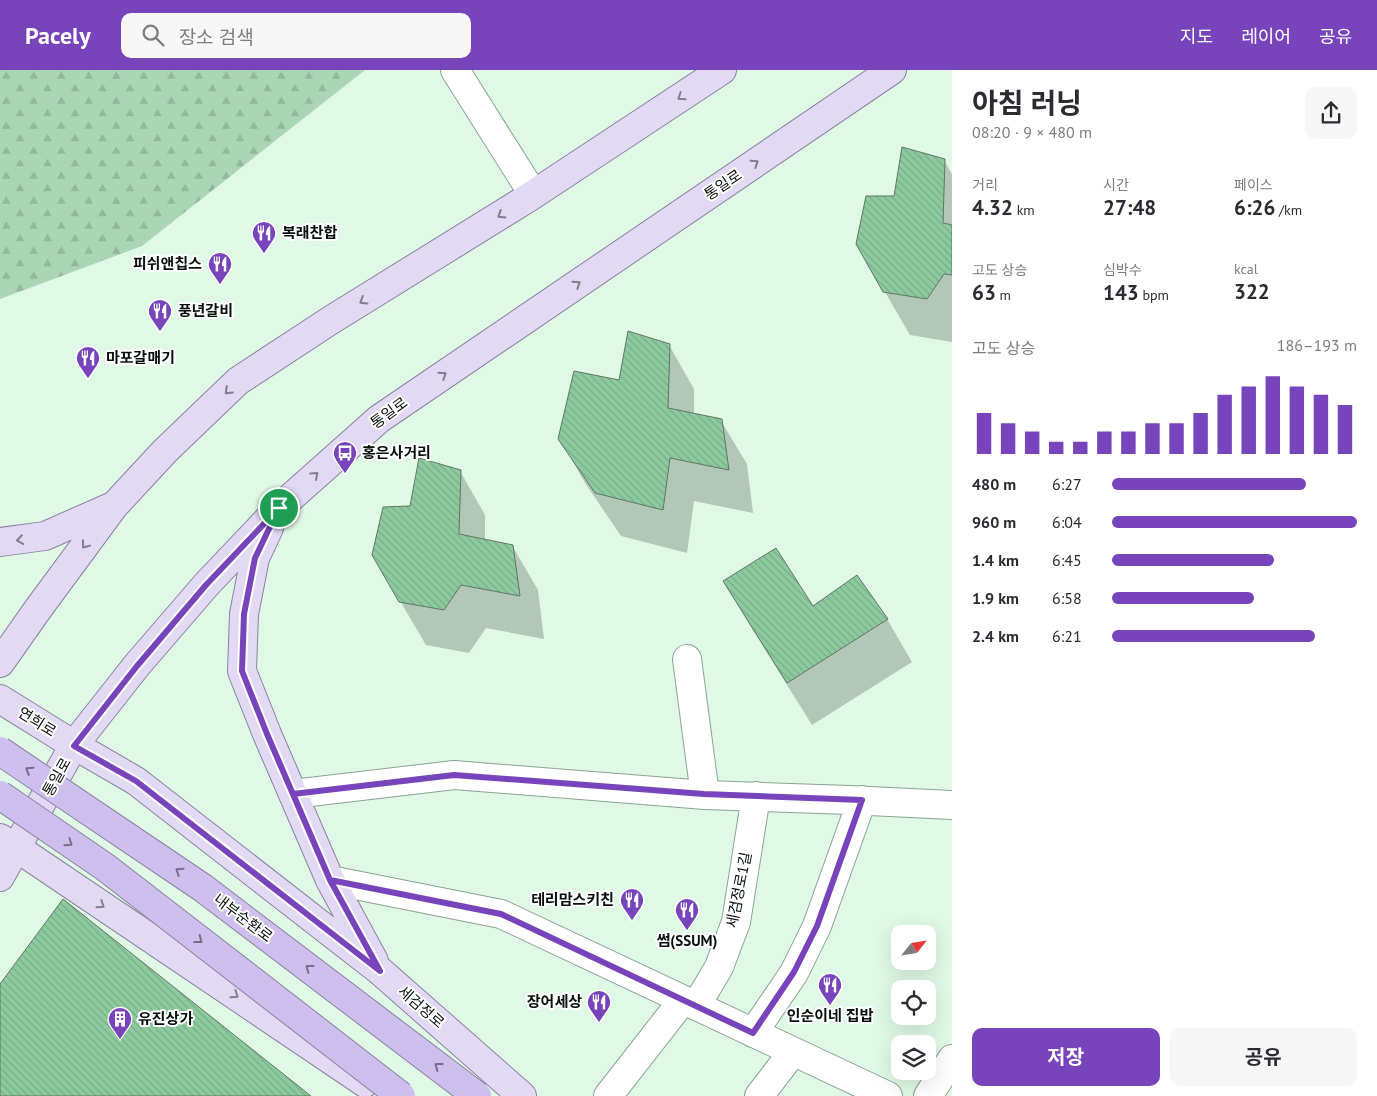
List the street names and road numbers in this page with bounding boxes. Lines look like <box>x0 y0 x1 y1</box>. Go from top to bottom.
street label: 통일로 <box>700 165 745 204</box>
street label: 통일로 <box>366 393 411 432</box>
street label: 연희로 <box>15 703 60 741</box>
street label: 통일로 <box>38 754 75 799</box>
street label: 세검정로1길 <box>722 850 755 930</box>
street label: 내부순환로 <box>210 889 277 946</box>
street label: 세검정로 <box>394 981 448 1032</box>

